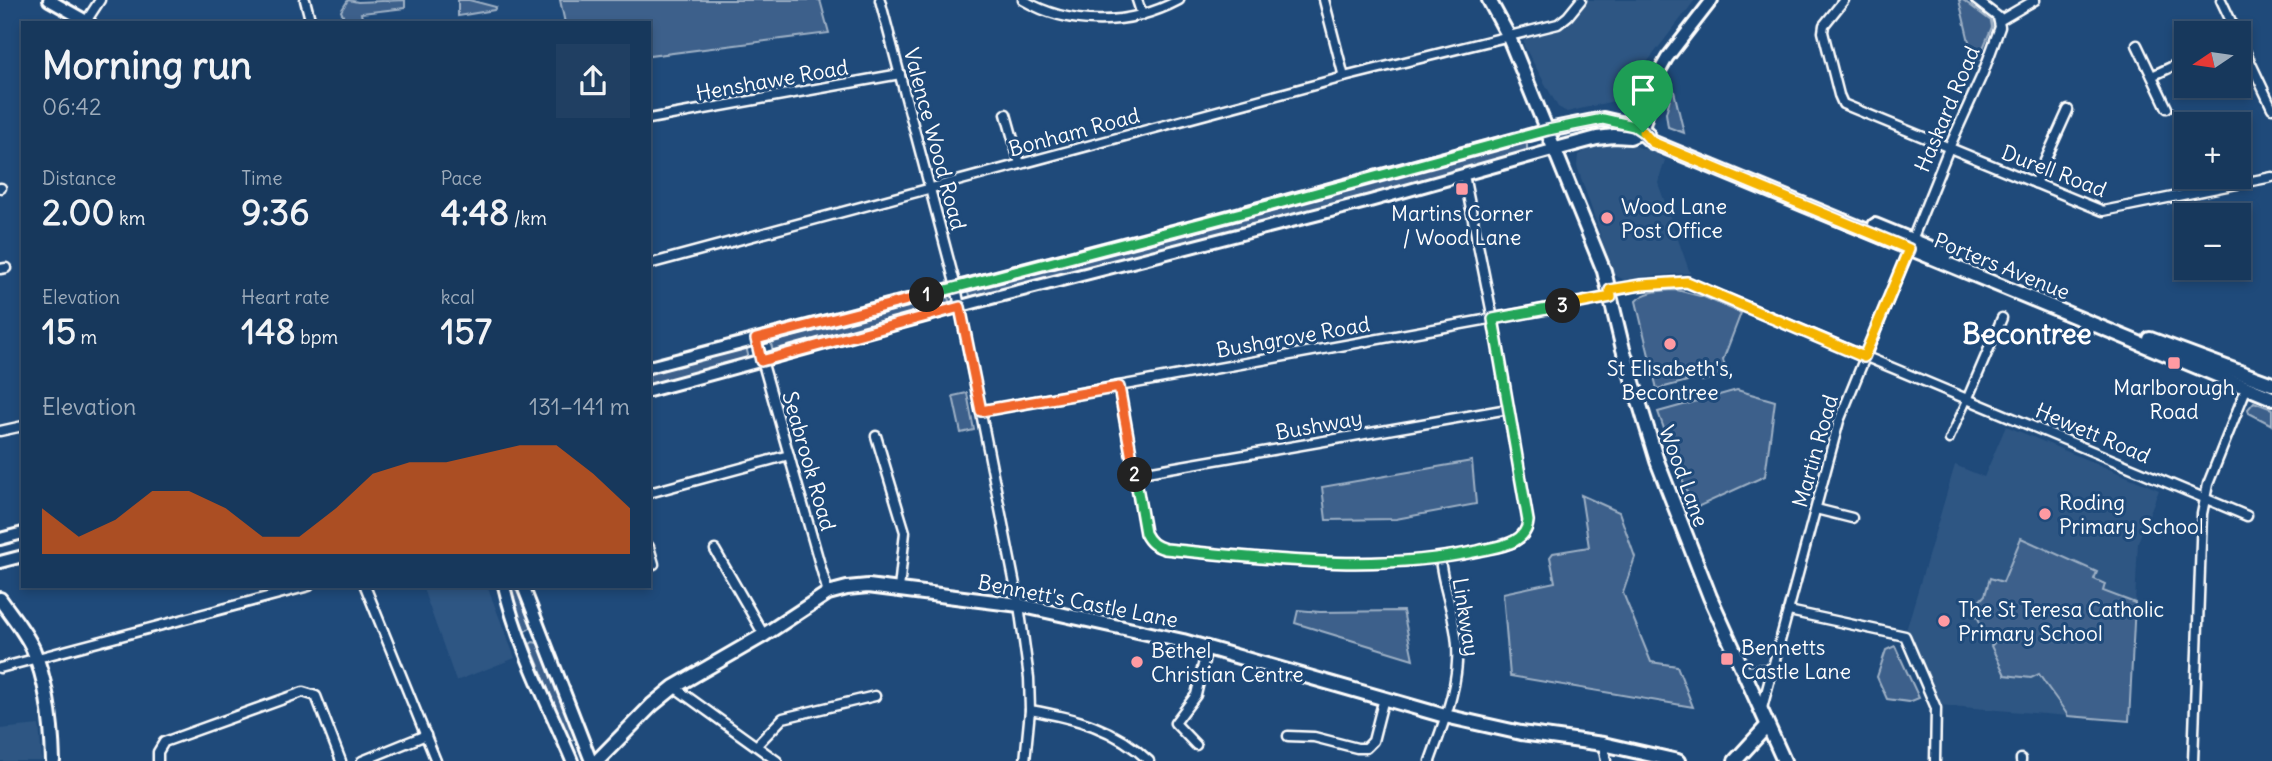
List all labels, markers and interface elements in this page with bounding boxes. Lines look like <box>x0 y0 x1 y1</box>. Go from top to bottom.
north arrow <box>2174 21 2250 98</box>
map controls <box>2174 21 2251 280</box>
text: Morning run <box>42 42 252 89</box>
street label: Haskard Road <box>1908 42 1986 176</box>
button: share <box>556 44 630 118</box>
street label: Valence Wood Road <box>898 45 972 233</box>
street label: Henshawe Road <box>694 53 850 107</box>
pin <box>1613 60 1673 132</box>
icon: arrive <box>1624 71 1662 109</box>
text: 06:42 <box>42 92 102 121</box>
street label: Bonham Road <box>1006 102 1142 162</box>
button: + <box>2174 112 2251 189</box>
street label: Durell Road <box>1998 139 2110 203</box>
text: Distance <box>42 166 116 190</box>
text: Time <box>241 166 282 190</box>
text: Pace <box>441 166 482 190</box>
marker: Martins Corner / Wood Lane <box>1454 181 1470 197</box>
text: 2.00 <box>42 190 115 234</box>
text: 9:36 <box>241 190 309 234</box>
text: 4:48 <box>441 190 509 234</box>
place label: Wood Lane Post Office <box>1621 193 1727 244</box>
place label: Martins Corner / Wood Lane <box>1391 200 1533 251</box>
button: − <box>2174 203 2251 280</box>
text: km <box>115 206 145 230</box>
text: /km <box>509 206 547 230</box>
marker: Wood Lane Post Office <box>1599 210 1615 226</box>
street label: Porters Avenue <box>1930 226 2074 306</box>
pin: 1 <box>909 278 944 312</box>
text: 1 <box>923 282 930 306</box>
text: Elevation <box>42 285 120 309</box>
text: Heart rate <box>241 285 329 309</box>
text: kcal <box>441 285 475 309</box>
pin: 3 <box>1546 288 1580 324</box>
text: 3 <box>1557 293 1568 317</box>
text: 15 <box>42 309 76 353</box>
text: 148 <box>241 309 296 353</box>
text: 157 <box>441 309 492 353</box>
street label: Bushgrove Road <box>1214 310 1372 364</box>
district label: Becontree <box>1962 316 2092 352</box>
text: m <box>76 325 97 349</box>
text: bpm <box>296 325 338 349</box>
marker: St Elisabeth's, Becontree <box>1662 336 1678 352</box>
place label: St Elisabeth's, Becontree <box>1607 355 1733 406</box>
marker: Marlborough Road <box>2166 355 2182 371</box>
place label: Marlborough Road <box>2113 374 2235 425</box>
street label: Seabrook Road <box>776 388 842 534</box>
text: Elevation <box>42 392 136 421</box>
text: 131–141 m <box>529 392 630 421</box>
street label: Martin Road <box>1786 392 1844 510</box>
street label: Hewett Road <box>2031 397 2155 469</box>
street label: Bushway <box>1273 404 1365 446</box>
street label: Wood Lane <box>1653 422 1715 530</box>
pin: 2 <box>1118 458 1152 492</box>
text: 2 <box>1129 462 1140 486</box>
place label: Roding Primary School <box>2059 489 2204 540</box>
marker: Roding Primary School <box>2037 506 2053 522</box>
street label: Bennett's Castle Lane <box>976 568 1180 634</box>
street label: Linkway <box>1446 576 1486 658</box>
place label: The St Teresa Catholic Primary School <box>1958 596 2164 647</box>
marker: The St Teresa Catholic Primary School <box>1936 613 1952 629</box>
place label: Bennetts Castle Lane <box>1741 634 1851 685</box>
place label: Bethel Christian Centre <box>1151 637 1304 688</box>
marker: Bennetts Castle Lane <box>1719 651 1735 667</box>
marker: Bethel Christian Centre <box>1129 654 1145 670</box>

